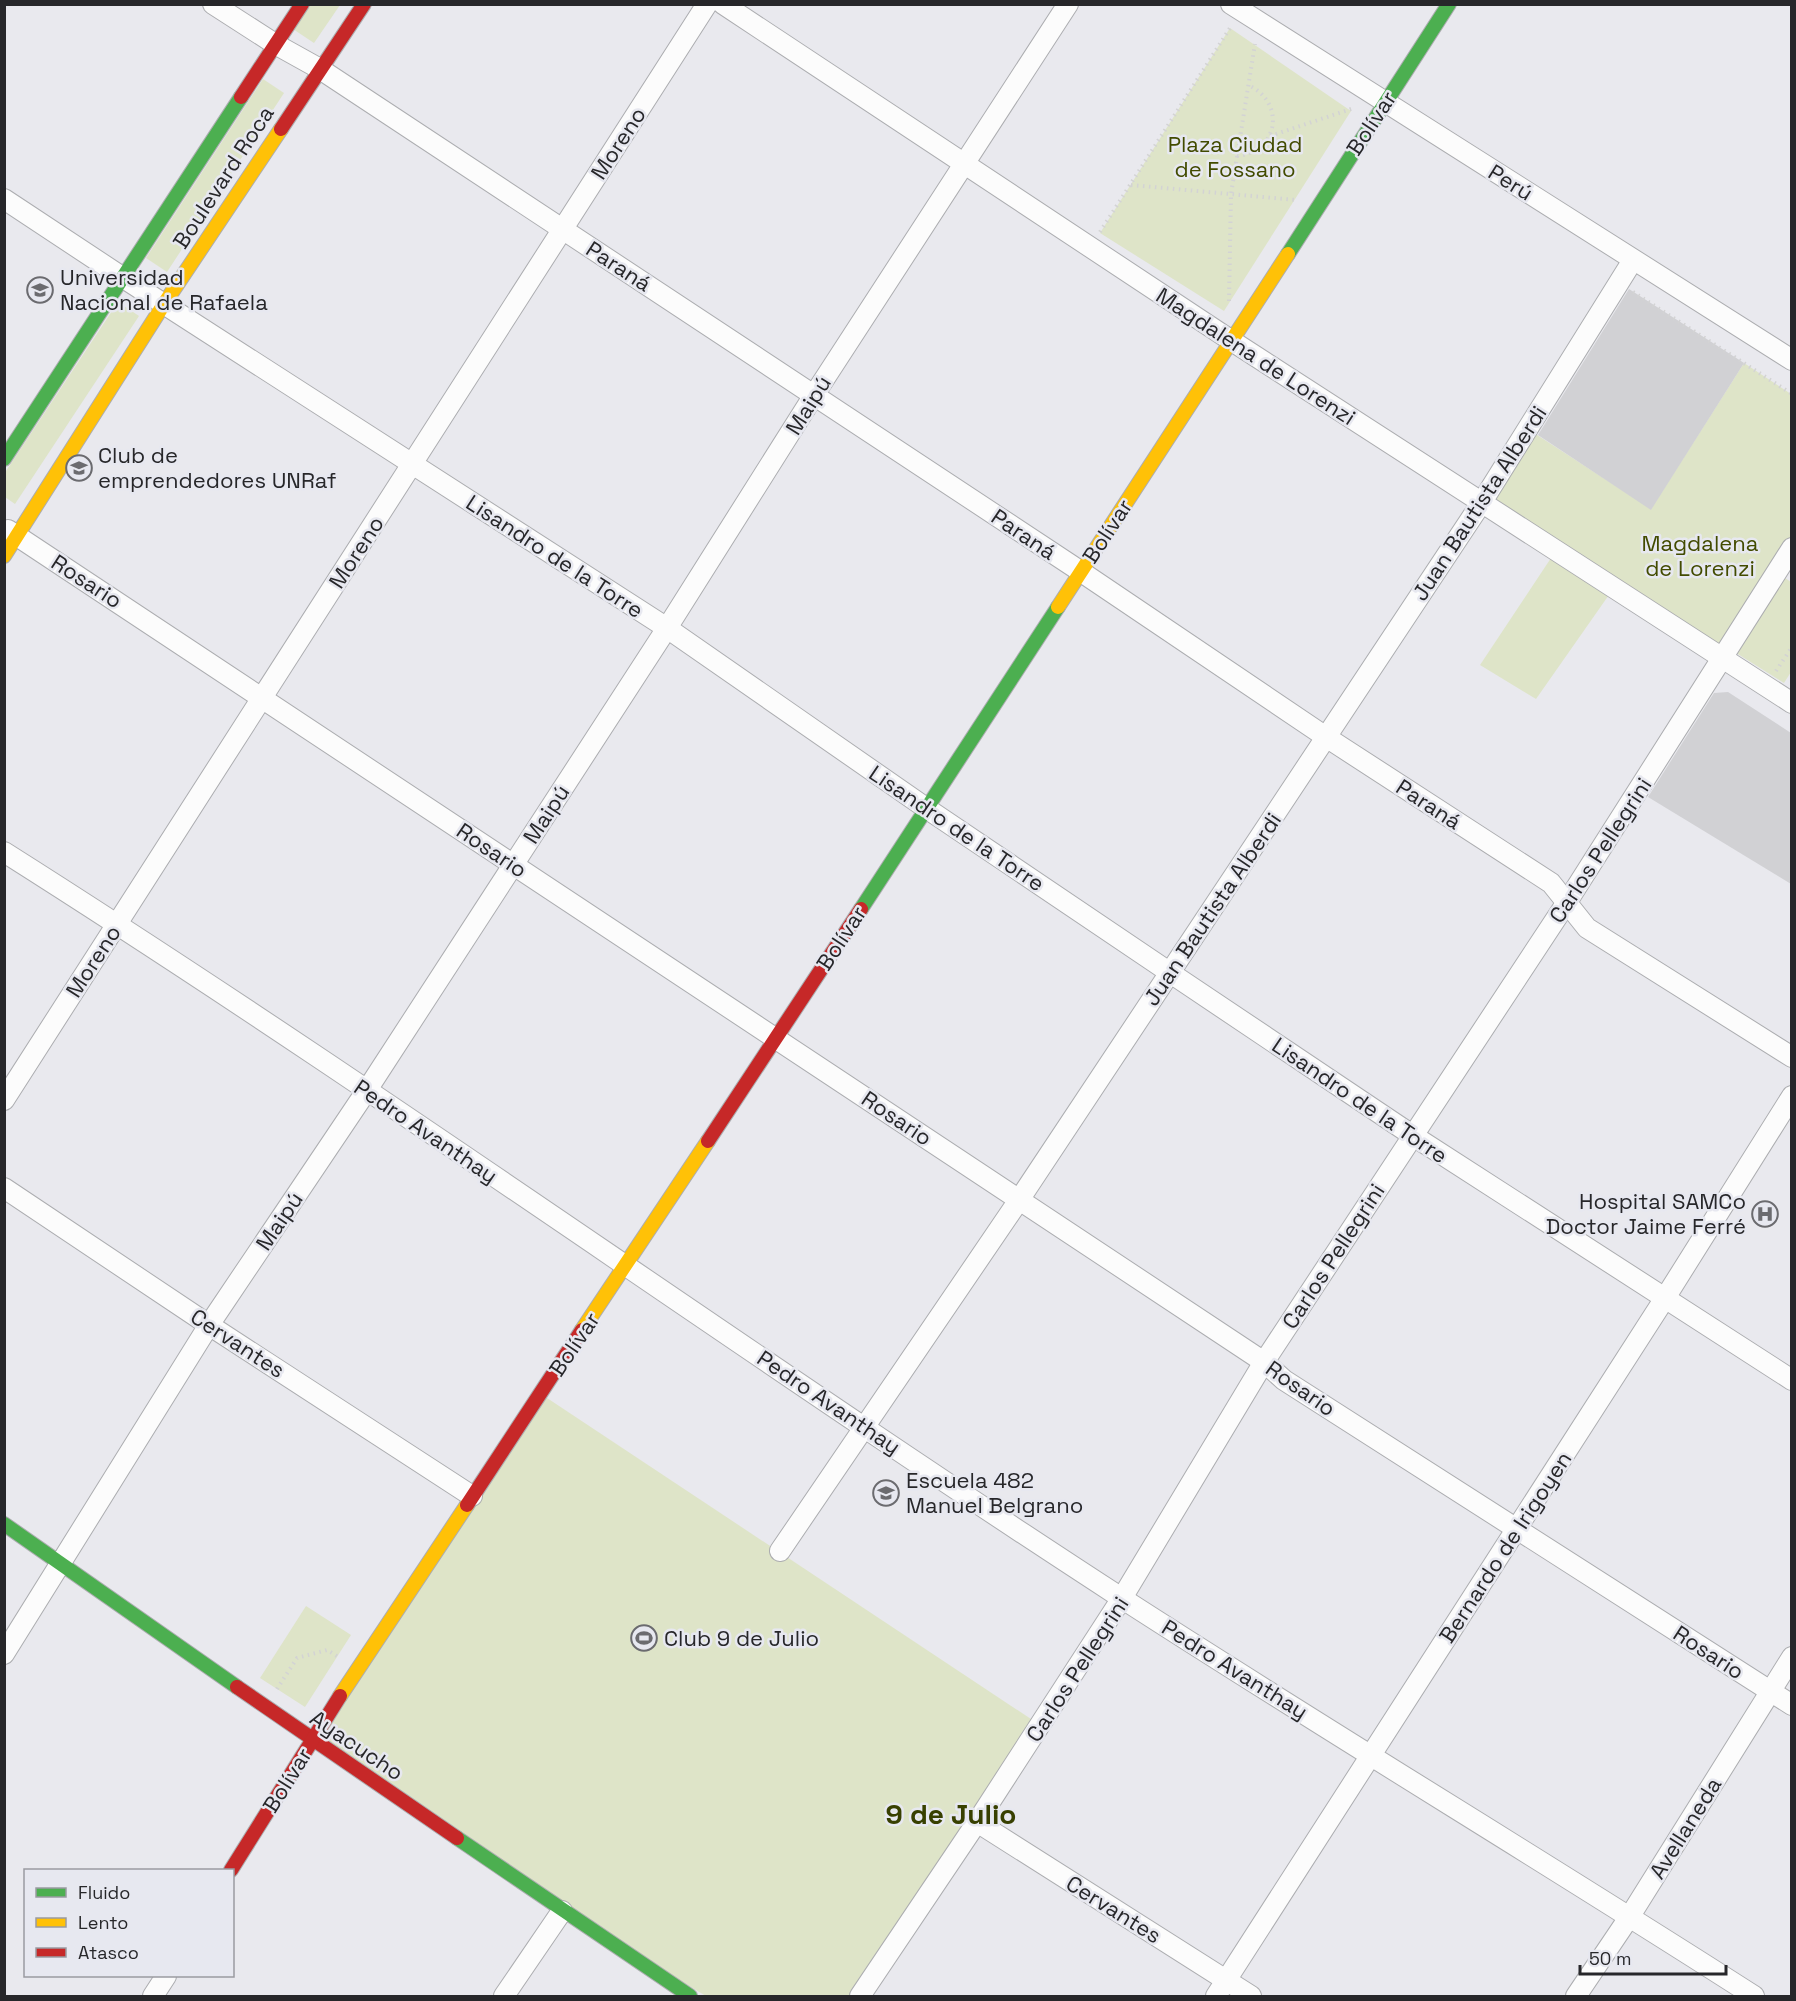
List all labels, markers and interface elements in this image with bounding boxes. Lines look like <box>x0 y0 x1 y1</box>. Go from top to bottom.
street label: Bolívar <box>1340 85 1402 161</box>
street label: Boulevard Roca <box>166 100 280 254</box>
street label: Moreno <box>584 102 652 184</box>
park label: Plaza Ciudad de Fossano <box>1168 130 1302 183</box>
street label: Perú <box>1483 158 1539 206</box>
street label: Paraná <box>581 235 657 298</box>
place label: Universidad Nacional de Rafaela <box>60 263 268 316</box>
school or university icon: Universidad Nacional de Rafaela <box>25 275 55 305</box>
street label: Magdalena de Lorenzi <box>1151 281 1361 431</box>
street label: Maipú <box>779 370 837 440</box>
street label: Juan Bautista Alberdi <box>1405 400 1553 606</box>
place label: Club de emprendedores UNRaf <box>98 441 337 494</box>
school or university icon: Club de emprendedores UNRaf <box>64 453 94 483</box>
street label: Lisandro de la Torre <box>461 488 649 624</box>
street label: Bolívar <box>1076 493 1138 569</box>
street label: Paraná <box>986 502 1062 566</box>
street label: Moreno <box>322 511 390 593</box>
park label: Magdalena de Lorenzi <box>1642 529 1759 582</box>
street label: Rosario <box>46 548 128 614</box>
street label: Lisandro de la Torre <box>864 759 1050 897</box>
street label: Carlos Pellegrini <box>1543 772 1657 928</box>
street label: Paraná <box>1391 773 1467 836</box>
street label: Maipú <box>517 779 575 849</box>
street label: Juan Bautista Alberdi <box>1137 807 1287 1011</box>
street label: Rosario <box>451 816 533 884</box>
street label: Bolívar <box>810 900 872 976</box>
street label: Moreno <box>59 920 127 1002</box>
street label: Lisandro de la Torre <box>1267 1031 1453 1169</box>
street label: Pedro Avanthay <box>349 1073 503 1189</box>
street label: Rosario <box>856 1084 938 1152</box>
street label: Carlos Pellegrini <box>1276 1178 1390 1334</box>
street label: Maipú <box>249 1186 309 1256</box>
place label: Hospital SAMCo Doctor Jaime Ferré <box>1546 1187 1746 1240</box>
hospital icon: Hospital SAMCo Doctor Jaime Ferré <box>1750 1199 1780 1229</box>
street label: Cervantes <box>185 1302 291 1384</box>
street label: Bolívar <box>542 1307 606 1381</box>
street label: Pedro Avanthay <box>752 1344 906 1460</box>
street label: Rosario <box>1261 1354 1341 1422</box>
street label: Bernardo de Irigoyen <box>1433 1446 1577 1648</box>
place label: Escuela 482 Manuel Belgrano <box>906 1466 1083 1519</box>
school or university icon: Escuela 482 Manuel Belgrano <box>871 1478 901 1508</box>
street label: Carlos Pellegrini <box>1020 1591 1134 1747</box>
street label: Pedro Avanthay <box>1157 1613 1313 1725</box>
street label: Rosario <box>1668 1619 1750 1685</box>
sports icon: Club 9 de Julio <box>629 1623 659 1653</box>
place label: Club 9 de Julio <box>664 1624 819 1652</box>
street label: Ayacucho <box>305 1704 409 1786</box>
street label: Bolívar <box>256 1742 318 1818</box>
street label: Avellaneda <box>1643 1772 1727 1884</box>
district label: 9 de Julio <box>886 1796 1016 1832</box>
legend <box>24 1869 234 1977</box>
street label: Cervantes <box>1061 1869 1167 1949</box>
text: Fluido <box>78 1881 130 1904</box>
text: Lento <box>78 1911 128 1934</box>
scale bar <box>1580 1938 1726 1976</box>
text: Atasco <box>78 1941 139 1964</box>
text: 50 m <box>1589 1947 1631 1970</box>

